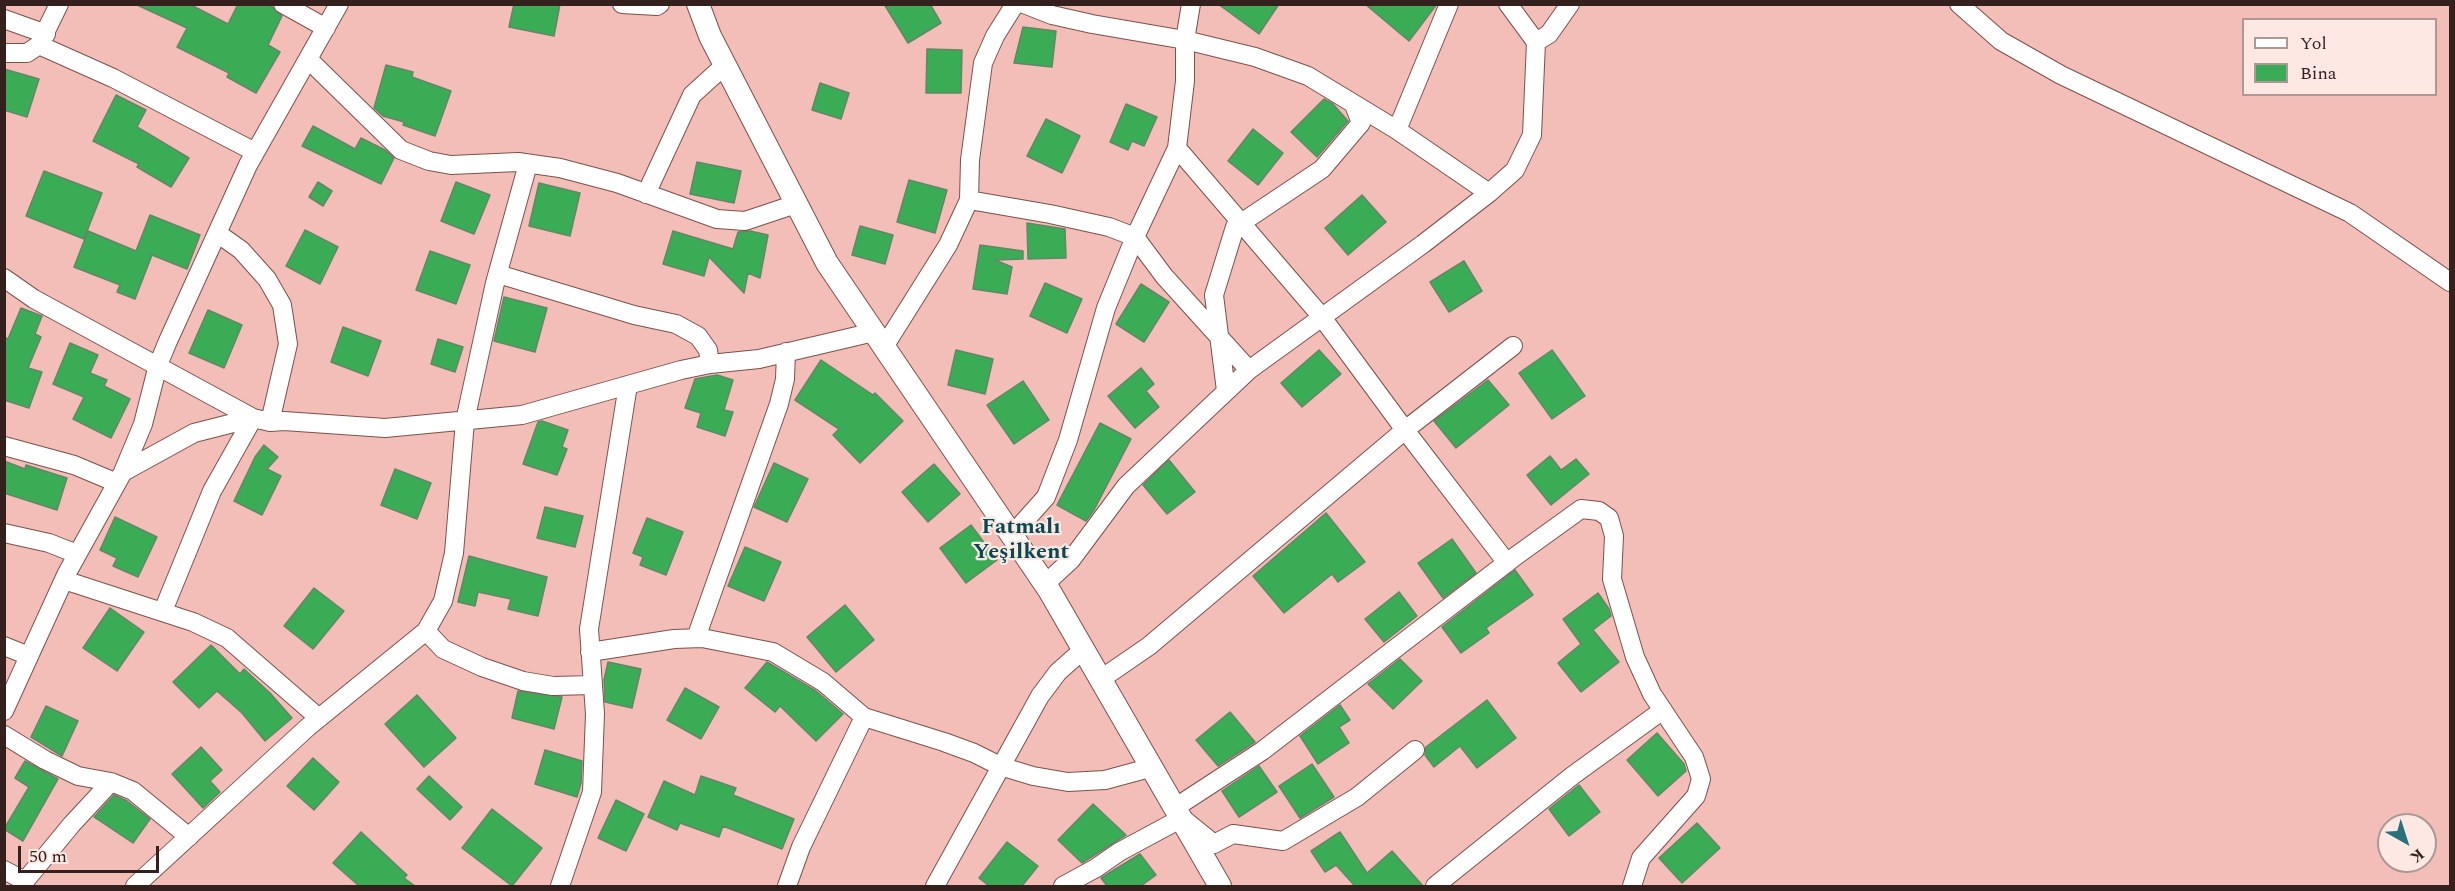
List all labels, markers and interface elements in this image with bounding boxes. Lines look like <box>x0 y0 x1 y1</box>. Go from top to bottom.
legend <box>2242 18 2437 96</box>
text: Yol <box>2300 30 2327 57</box>
text: Bina <box>2300 60 2337 87</box>
district label: Fatmalı Yeşilkent <box>973 516 1069 568</box>
north arrow <box>2377 813 2437 873</box>
scale bar <box>21 834 162 872</box>
text: K <box>2405 842 2429 869</box>
text: 50 m <box>29 843 67 870</box>

